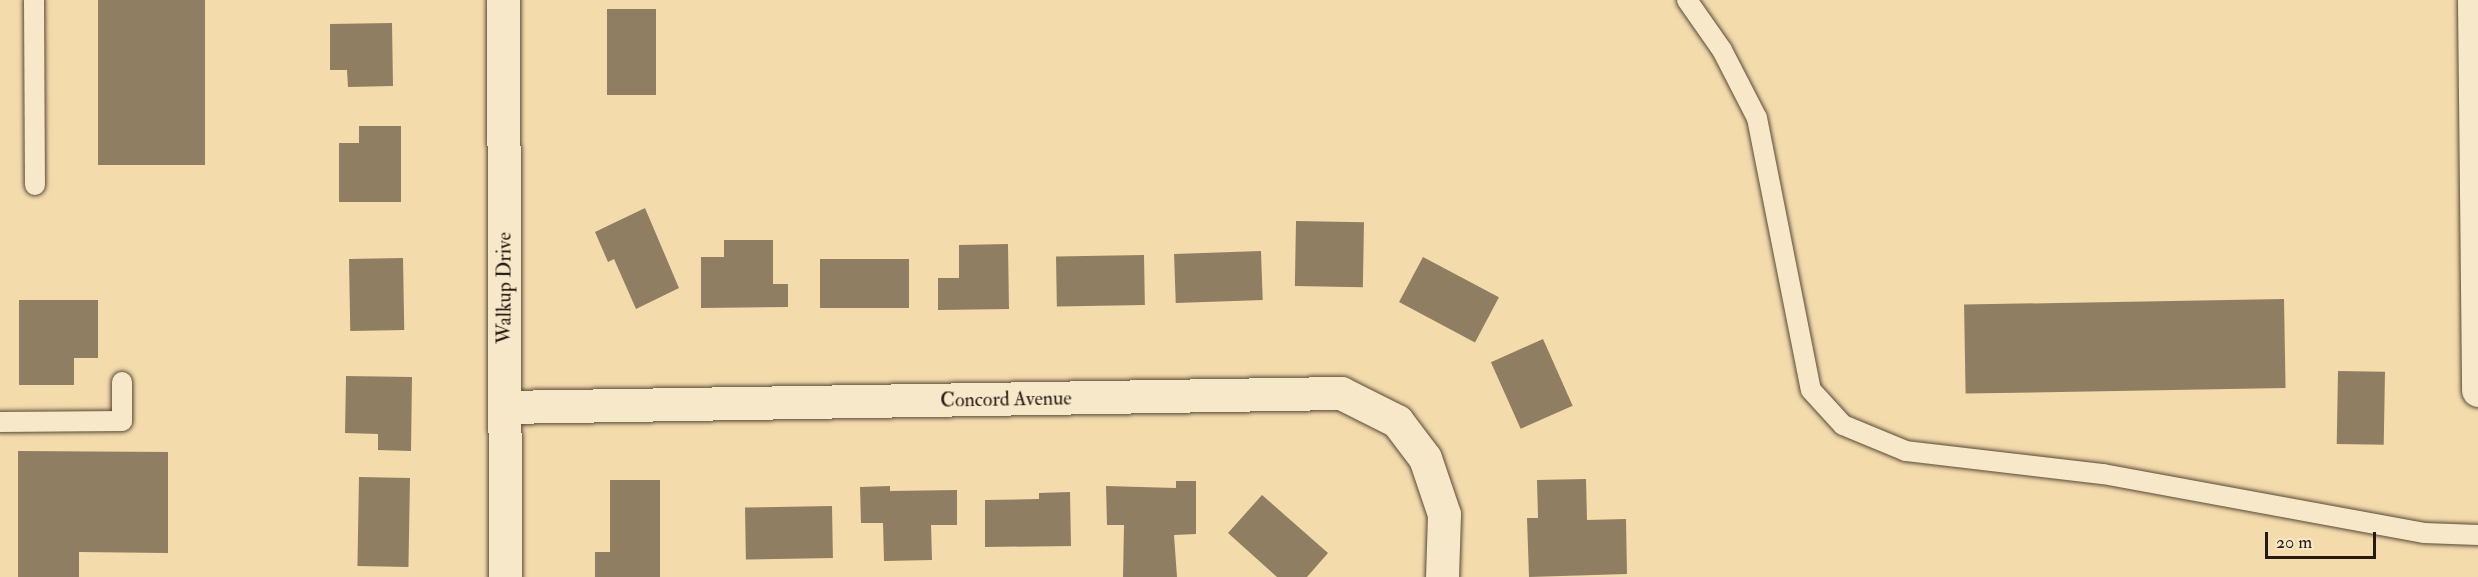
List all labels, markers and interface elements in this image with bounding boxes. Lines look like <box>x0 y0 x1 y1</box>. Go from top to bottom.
street label: Walkup Drive <box>492 232 516 344</box>
street label: Concord Avenue <box>940 386 1072 412</box>
scale bar <box>2268 520 2379 558</box>
text: 20 m <box>2276 531 2312 554</box>

